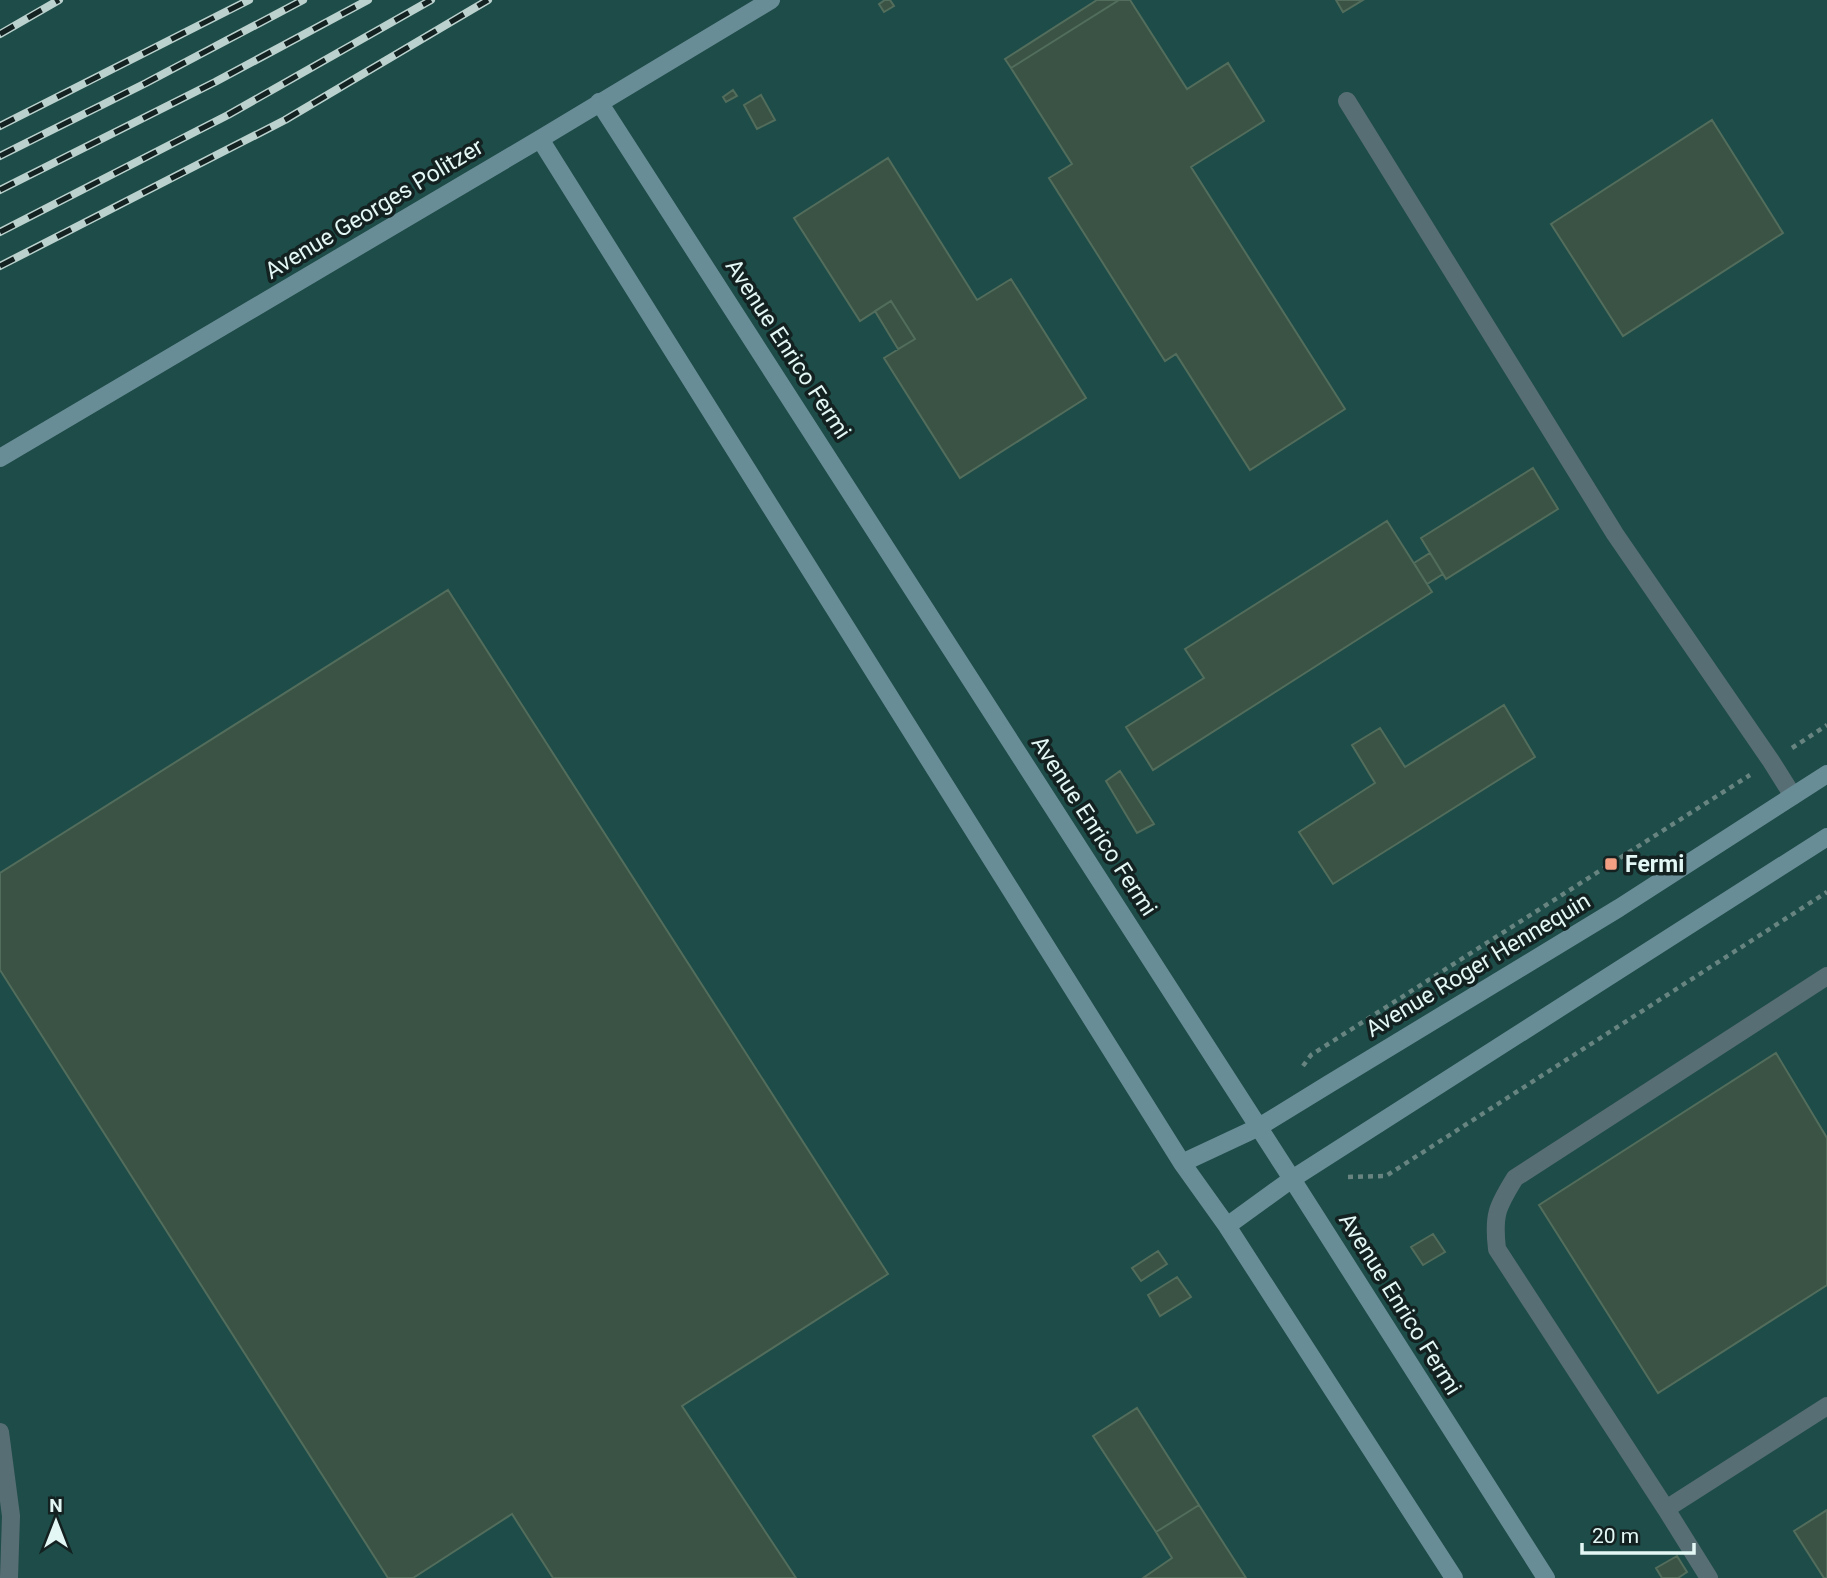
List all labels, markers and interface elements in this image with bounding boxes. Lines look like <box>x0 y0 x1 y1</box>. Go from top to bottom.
street label: Avenue Georges Politzer <box>260 133 488 285</box>
street label: Avenue Enrico Fermi <box>720 254 856 444</box>
street label: Avenue Enrico Fermi <box>1026 731 1162 921</box>
place label: Fermi <box>1625 851 1684 878</box>
marker: Fermi <box>1603 856 1619 872</box>
street label: Avenue Roger Hennequin <box>1361 887 1595 1043</box>
street label: Avenue Enrico Fermi <box>1333 1208 1467 1400</box>
north arrow <box>21 1487 91 1557</box>
text: N <box>49 1494 63 1517</box>
scale bar <box>1582 1512 1694 1556</box>
text: 20 m <box>1592 1524 1639 1548</box>

